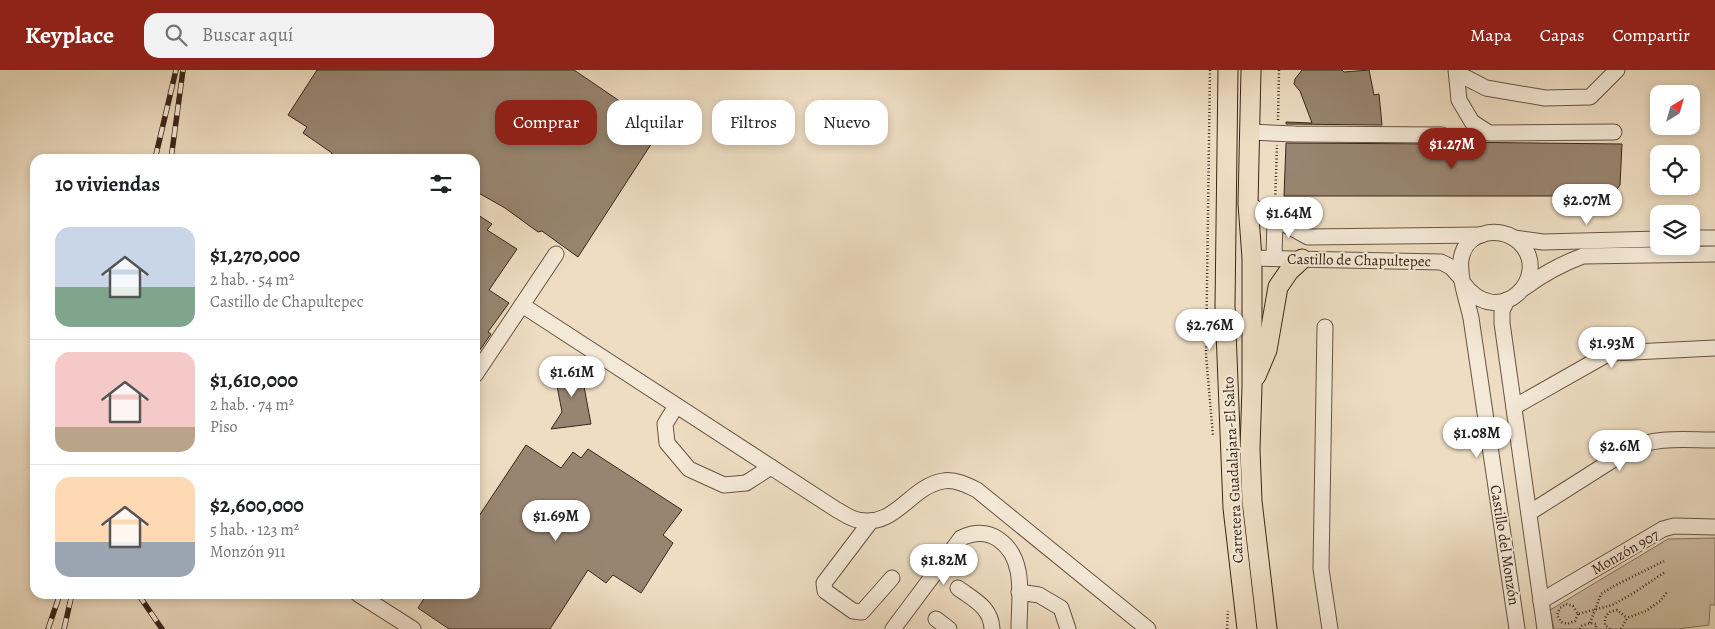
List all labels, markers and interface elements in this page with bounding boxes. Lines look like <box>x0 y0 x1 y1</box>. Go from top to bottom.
search box <box>144 13 494 58</box>
text: Keyplace <box>25 19 114 51</box>
icon: search <box>162 21 190 49</box>
text: Buscar aquí <box>202 22 293 48</box>
text: Mapa <box>1470 23 1512 47</box>
text: Capas <box>1540 23 1584 47</box>
text: Compartir <box>1612 23 1690 47</box>
north arrow <box>1650 85 1700 135</box>
map controls <box>1650 85 1700 255</box>
chip: Comprar <box>495 100 597 145</box>
chip: Alquilar <box>607 100 702 145</box>
chip: Filtros <box>712 100 795 145</box>
chip: Nuevo <box>805 100 888 145</box>
pin: $1.27M <box>1411 128 1493 170</box>
text: $1.27M <box>1429 133 1475 155</box>
button: locate <box>1650 145 1700 195</box>
text: 10 viviendas <box>55 170 160 198</box>
icon: filters <box>427 170 455 198</box>
pin: $2.07M <box>1546 184 1628 226</box>
text: $2.07M <box>1563 189 1611 211</box>
pin: $1.64M <box>1248 196 1330 239</box>
text: $1.64M <box>1266 202 1312 224</box>
button: layers <box>1650 205 1700 255</box>
text: $1,270,000 <box>210 241 300 269</box>
icon: home <box>95 247 155 307</box>
street label: Castillo de Chapultepec <box>1287 249 1431 271</box>
text: 2 hab. · 54 m² <box>210 269 294 291</box>
text: Castillo de Chapultepec <box>210 291 363 313</box>
pin: $2.76M <box>1169 308 1251 351</box>
text: $2.76M <box>1186 314 1234 336</box>
pin: $1.93M <box>1571 326 1653 369</box>
text: $1.93M <box>1589 332 1635 354</box>
pin: $1.61M <box>531 356 613 398</box>
text: $1.61M <box>550 361 594 383</box>
text: $1,610,000 <box>210 366 298 394</box>
icon: home <box>95 372 155 432</box>
street label: Carretera Guadalajara-El Salto <box>1218 376 1248 564</box>
text: 2 hab. · 74 m² <box>210 394 294 416</box>
text: Piso <box>210 416 238 438</box>
pin: $1.08M <box>1436 416 1518 459</box>
text: $1.08M <box>1454 422 1500 444</box>
pin: $2.6M <box>1585 430 1655 472</box>
text: $2.6M <box>1600 435 1640 457</box>
street label: Castillo del Monzón <box>1486 483 1524 607</box>
text: $2,600,000 <box>210 491 304 519</box>
icon: home <box>95 497 155 557</box>
pin: $1.69M <box>515 500 597 542</box>
text: $1.69M <box>533 505 579 527</box>
text: 5 hab. · 123 m² <box>210 519 299 541</box>
street label: Monzón 907 <box>1588 524 1663 579</box>
text: Monzón 911 <box>210 541 285 563</box>
pin: $1.82M <box>903 544 985 586</box>
text: $1.82M <box>921 549 967 571</box>

